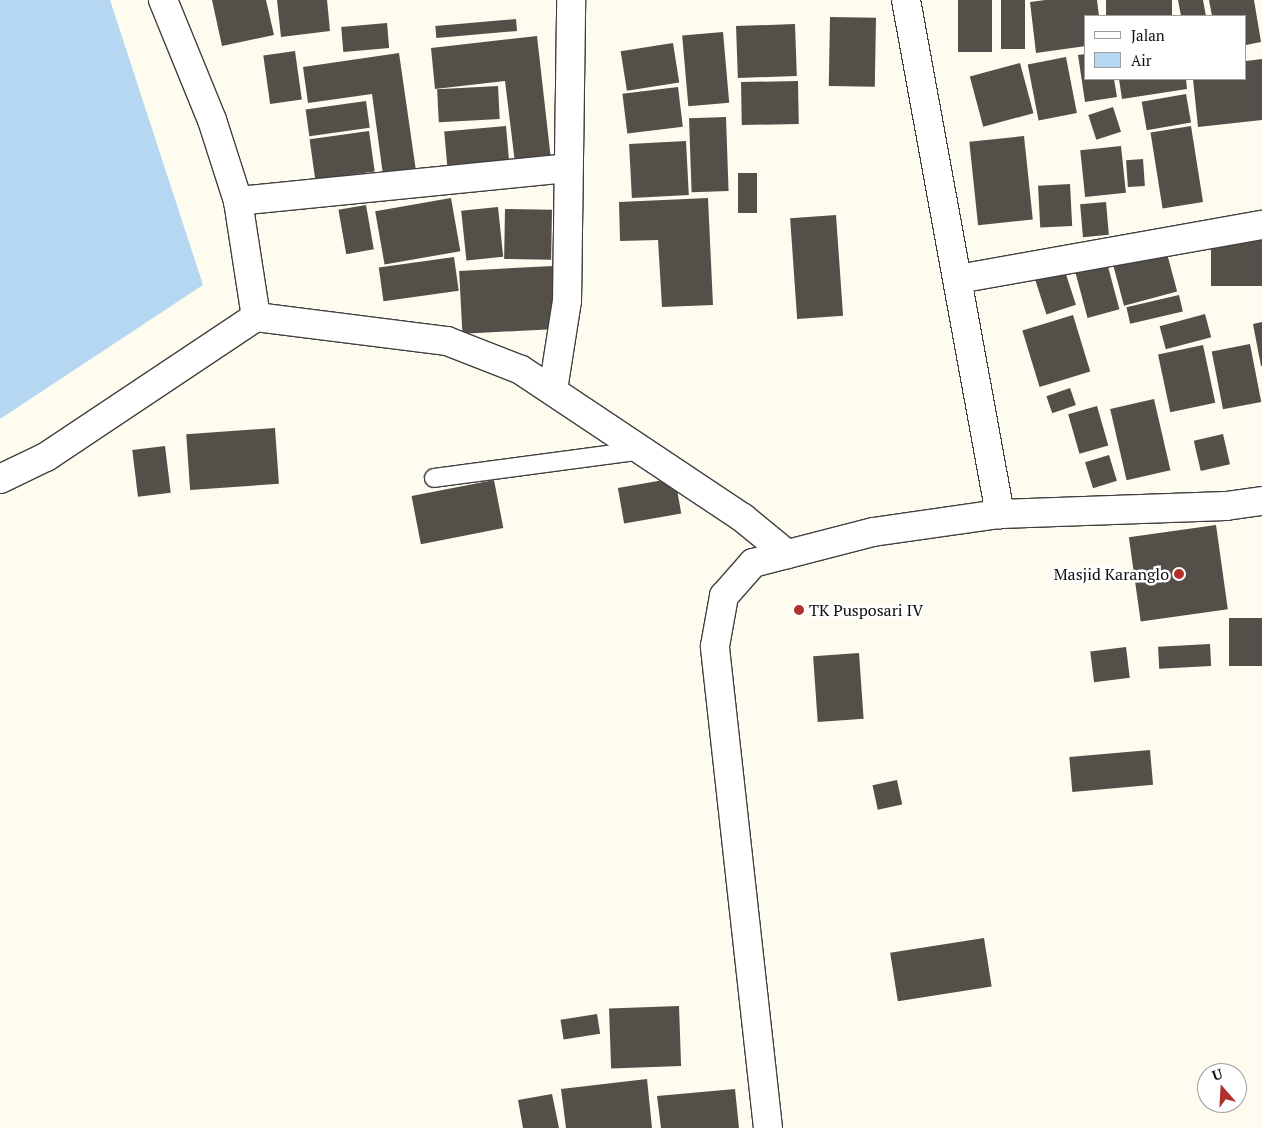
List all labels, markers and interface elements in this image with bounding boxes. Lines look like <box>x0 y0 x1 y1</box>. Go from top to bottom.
legend <box>1084 15 1247 80</box>
text: Jalan <box>1131 25 1165 45</box>
text: Air <box>1131 50 1152 70</box>
place label: Masjid Karanglo <box>1054 564 1169 584</box>
marker: Masjid Karanglo <box>1173 568 1185 580</box>
place label: TK Pusposari IV <box>809 600 923 620</box>
marker: TK Pusposari IV <box>793 604 805 616</box>
north arrow <box>1197 1063 1247 1113</box>
text: U <box>1209 1064 1225 1085</box>

